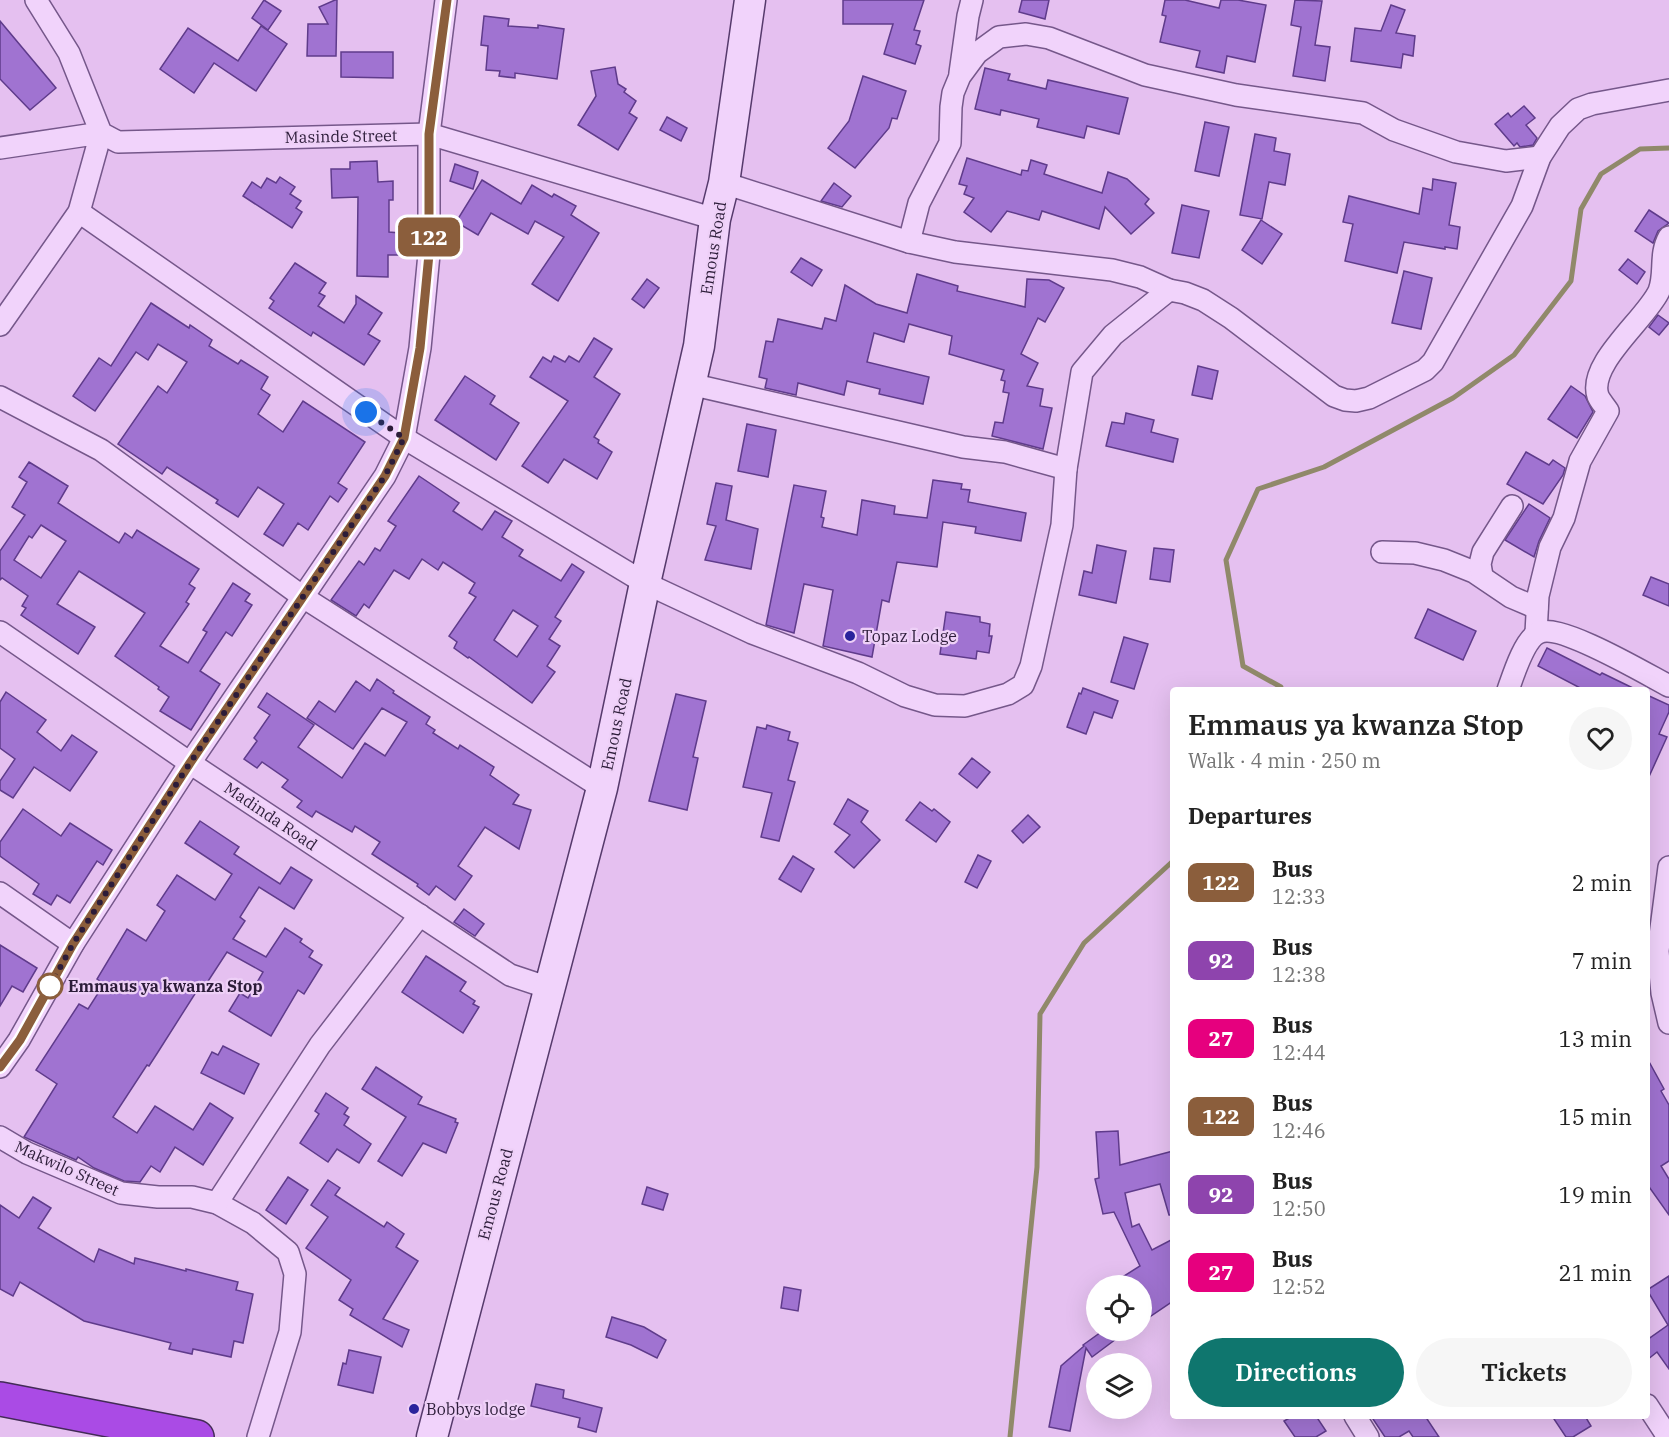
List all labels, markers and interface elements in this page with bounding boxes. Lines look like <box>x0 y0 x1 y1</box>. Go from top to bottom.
street label: Masinde Street <box>284 125 398 147</box>
street label: Emous Road <box>696 200 730 296</box>
line badge: 122 <box>394 218 464 256</box>
text: 122 <box>410 223 448 251</box>
your location <box>351 397 381 427</box>
place label: Topaz Lodge <box>862 626 957 646</box>
marker: Topaz Lodge <box>843 629 857 643</box>
street label: Emous Road <box>596 676 636 772</box>
text: Emmaus ya kwanza Stop <box>1188 706 1524 743</box>
button: heart <box>1569 707 1632 770</box>
text: Walk · 4 min · 250 m <box>1188 747 1381 774</box>
street label: Madinda Road <box>221 778 322 855</box>
text: Departures <box>1188 801 1312 830</box>
text: Bus <box>1272 854 1313 883</box>
text: 122 <box>1202 868 1240 896</box>
text: 2 min <box>1572 868 1632 897</box>
text: 12:33 <box>1272 883 1326 910</box>
text: Bus <box>1272 932 1313 961</box>
text: 92 <box>1208 946 1234 974</box>
text: 7 min <box>1572 946 1632 975</box>
text: 12:38 <box>1272 961 1326 988</box>
marker: Emmaus ya kwanza Stop <box>37 973 63 999</box>
place label: Emmaus ya kwanza Stop <box>68 976 263 996</box>
text: Bus <box>1272 1010 1313 1039</box>
text: 27 <box>1208 1024 1234 1052</box>
text: 13 min <box>1559 1024 1632 1053</box>
text: 12:44 <box>1272 1039 1326 1066</box>
text: Bus <box>1272 1088 1313 1117</box>
text: 122 <box>1202 1102 1240 1130</box>
text: 15 min <box>1559 1102 1632 1131</box>
text: 12:46 <box>1272 1117 1326 1144</box>
street label: Makwilo Street <box>12 1136 123 1200</box>
street label: Emous Road <box>473 1146 517 1242</box>
text: Bus <box>1272 1166 1313 1195</box>
text: 92 <box>1208 1180 1234 1208</box>
text: 19 min <box>1559 1180 1632 1209</box>
text: 12:50 <box>1272 1195 1326 1222</box>
text: Bus <box>1272 1244 1313 1273</box>
text: 27 <box>1208 1258 1234 1286</box>
text: 21 min <box>1559 1258 1632 1287</box>
text: 12:52 <box>1272 1273 1326 1300</box>
map controls <box>1086 1275 1152 1419</box>
button: locate <box>1086 1275 1152 1341</box>
button: Directions <box>1188 1338 1404 1407</box>
button: Tickets <box>1416 1338 1632 1407</box>
button: layers <box>1086 1353 1152 1419</box>
place label: Bobbys lodge <box>426 1399 526 1419</box>
marker: Bobbys lodge <box>407 1402 421 1416</box>

